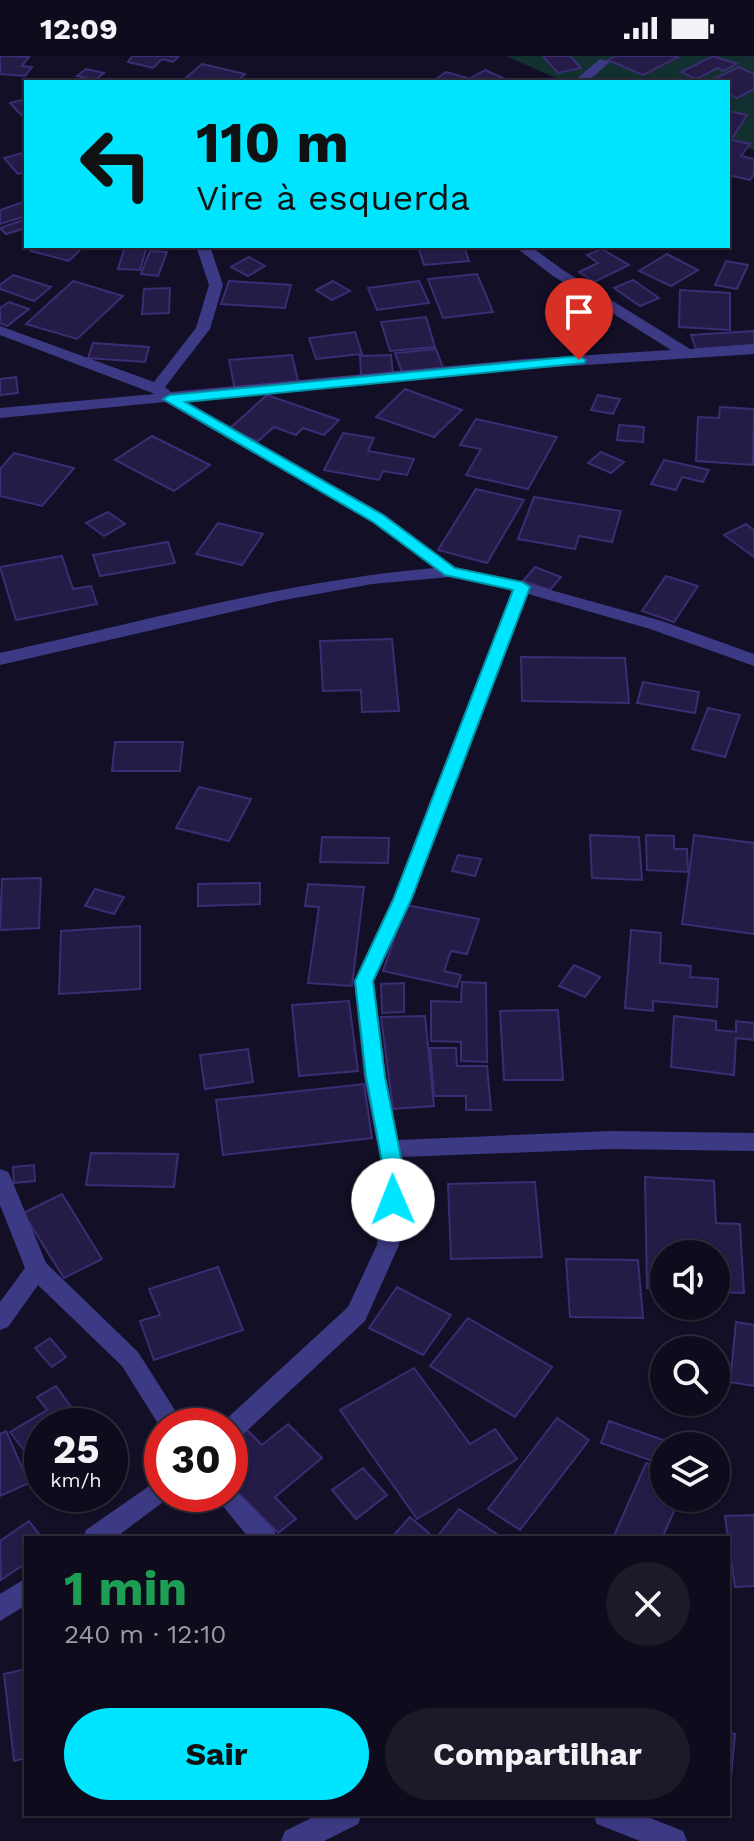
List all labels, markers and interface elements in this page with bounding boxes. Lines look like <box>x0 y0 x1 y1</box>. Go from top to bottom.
text: 12:09 <box>40 11 118 46</box>
text: 110 m <box>196 110 349 176</box>
icon: left <box>64 112 168 216</box>
text: Vire à esquerda <box>196 177 470 219</box>
pin <box>545 278 613 360</box>
icon: arrive <box>557 290 601 334</box>
position arrow <box>351 1158 435 1242</box>
map controls <box>650 1240 730 1512</box>
button: sound <box>650 1240 730 1320</box>
button: search <box>650 1336 730 1416</box>
speed limit sign: 30 <box>144 1408 248 1512</box>
text: 25 <box>52 1426 100 1473</box>
button: layers <box>650 1432 730 1512</box>
text: km/h <box>50 1468 102 1492</box>
text: 1 min <box>64 1560 187 1617</box>
button: close <box>606 1562 690 1646</box>
text: 240 m · 12:10 <box>64 1619 226 1649</box>
button: Sair <box>64 1708 369 1800</box>
button: Compartilhar <box>385 1708 690 1800</box>

